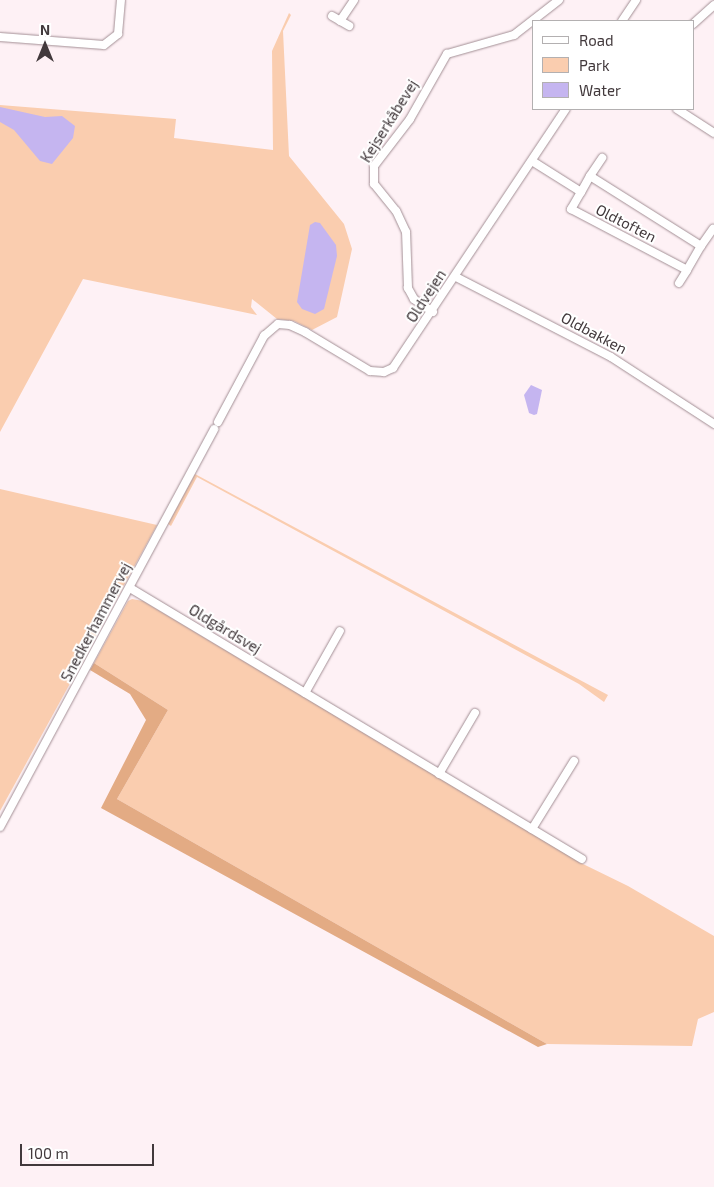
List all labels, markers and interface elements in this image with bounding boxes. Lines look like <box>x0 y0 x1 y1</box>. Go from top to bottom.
north arrow <box>20 20 70 70</box>
legend <box>532 20 694 110</box>
text: N <box>40 21 50 38</box>
text: Road <box>579 31 614 49</box>
text: Park <box>579 56 610 74</box>
street label: Kejserkåbevej <box>356 76 422 166</box>
text: Water <box>579 81 621 99</box>
street label: Oldtoften <box>593 200 659 246</box>
street label: Oldvejen <box>402 266 450 326</box>
street label: Oldbakken <box>558 308 630 358</box>
street label: Snedkerhammervej <box>57 559 135 685</box>
street label: Oldgårdsvej <box>186 600 264 658</box>
scale bar <box>22 1134 156 1166</box>
text: 100 m <box>28 1144 69 1162</box>

